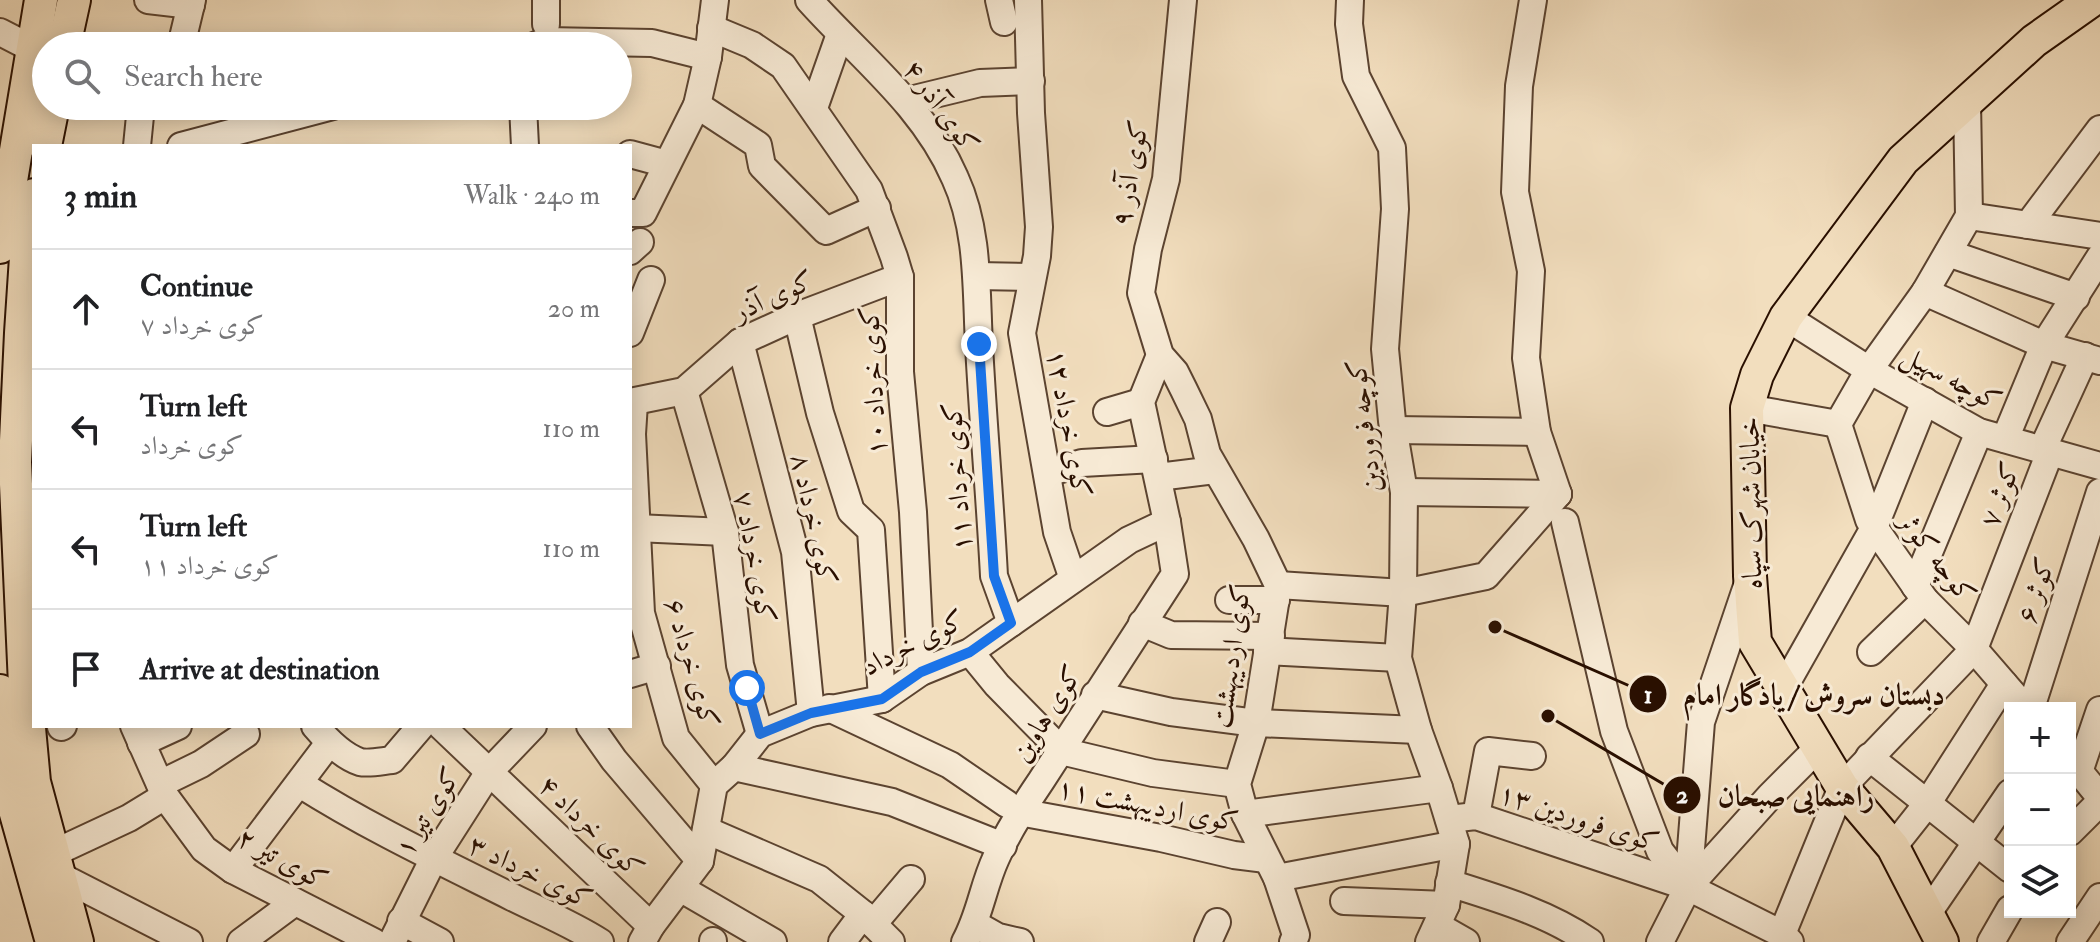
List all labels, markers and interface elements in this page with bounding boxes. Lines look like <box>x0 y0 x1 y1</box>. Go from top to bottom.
search box <box>32 32 632 120</box>
street label: کوی آذر ۴ <box>895 53 987 161</box>
icon: search <box>60 54 104 98</box>
text: Search here <box>124 58 263 95</box>
street label: کوی آذر ۹ <box>1104 117 1157 229</box>
text: 3 min <box>64 175 137 218</box>
text: Walk · 240 m <box>464 180 600 212</box>
street label: کوی آذر <box>725 263 820 331</box>
text: Continue <box>140 268 253 305</box>
icon: ahead <box>64 287 108 331</box>
text: 20 m <box>548 293 600 325</box>
street label: کوی خرداد ۱۰ <box>852 305 895 457</box>
text: کوی خرداد ۷ <box>140 310 264 342</box>
route end <box>961 326 997 362</box>
street label: کوچه سهیل <box>1895 337 2008 420</box>
street label: کوی خرداد ۱۲ <box>1038 346 1099 500</box>
street label: کوچه فروردین <box>1339 357 1391 495</box>
text: Turn left <box>140 388 247 425</box>
street label: کوی خرداد ۱۱ <box>935 401 980 553</box>
icon: left <box>64 407 108 451</box>
text: 110 m <box>543 413 600 445</box>
street label: خیابان شهرک سپاه <box>1732 417 1771 589</box>
text: کوی خرداد <box>140 430 243 462</box>
street label: کوی خرداد ۸ <box>783 450 845 588</box>
street label: کوثر ۷ <box>1972 457 2029 532</box>
street label: کوی خرداد ۷ <box>726 488 783 626</box>
street label: کوچه کوثر <box>1888 503 1983 611</box>
text: Turn left <box>140 508 247 545</box>
icon: left <box>64 527 108 571</box>
text: 110 m <box>543 533 600 565</box>
text: کوی خرداد ۱۱ <box>140 550 279 582</box>
street label: کوثر ۶ <box>2009 553 2063 628</box>
street label: کوی اردیبهشت <box>1204 582 1259 731</box>
street label: کوی خرداد ۶ <box>656 594 727 732</box>
street label: کوی خرداد <box>856 602 971 684</box>
icon: arrive <box>64 647 108 691</box>
text: Arrive at destination <box>140 651 380 688</box>
street label: کوی هاوین <box>1004 659 1091 769</box>
callout: دبستان سروش / یادگار امام <box>1628 667 1961 721</box>
route start <box>729 670 765 706</box>
text: دبستان سروش / یادگار امام <box>1683 676 1945 721</box>
text: 1 <box>1644 680 1652 711</box>
map controls <box>2004 702 2076 918</box>
button: + <box>2004 702 2076 774</box>
street label: کوی تیر ۱ <box>387 761 469 863</box>
street label: کوی خرداد ۴ <box>531 768 651 886</box>
callout: راهنمایی صبحان <box>1662 768 1891 822</box>
street label: کوی اردیبهشت ۱۱ <box>1054 771 1241 840</box>
button: − <box>2004 774 2076 846</box>
street label: کوی فروردین ۱۳ <box>1494 776 1663 861</box>
text: راهنمایی صبحان <box>1718 778 1874 816</box>
text: 2 <box>1676 780 1688 811</box>
street label: کوی تیر ۲ <box>231 820 334 898</box>
street label: کوی خرداد ۳ <box>463 827 598 917</box>
button: layers <box>2004 846 2076 918</box>

